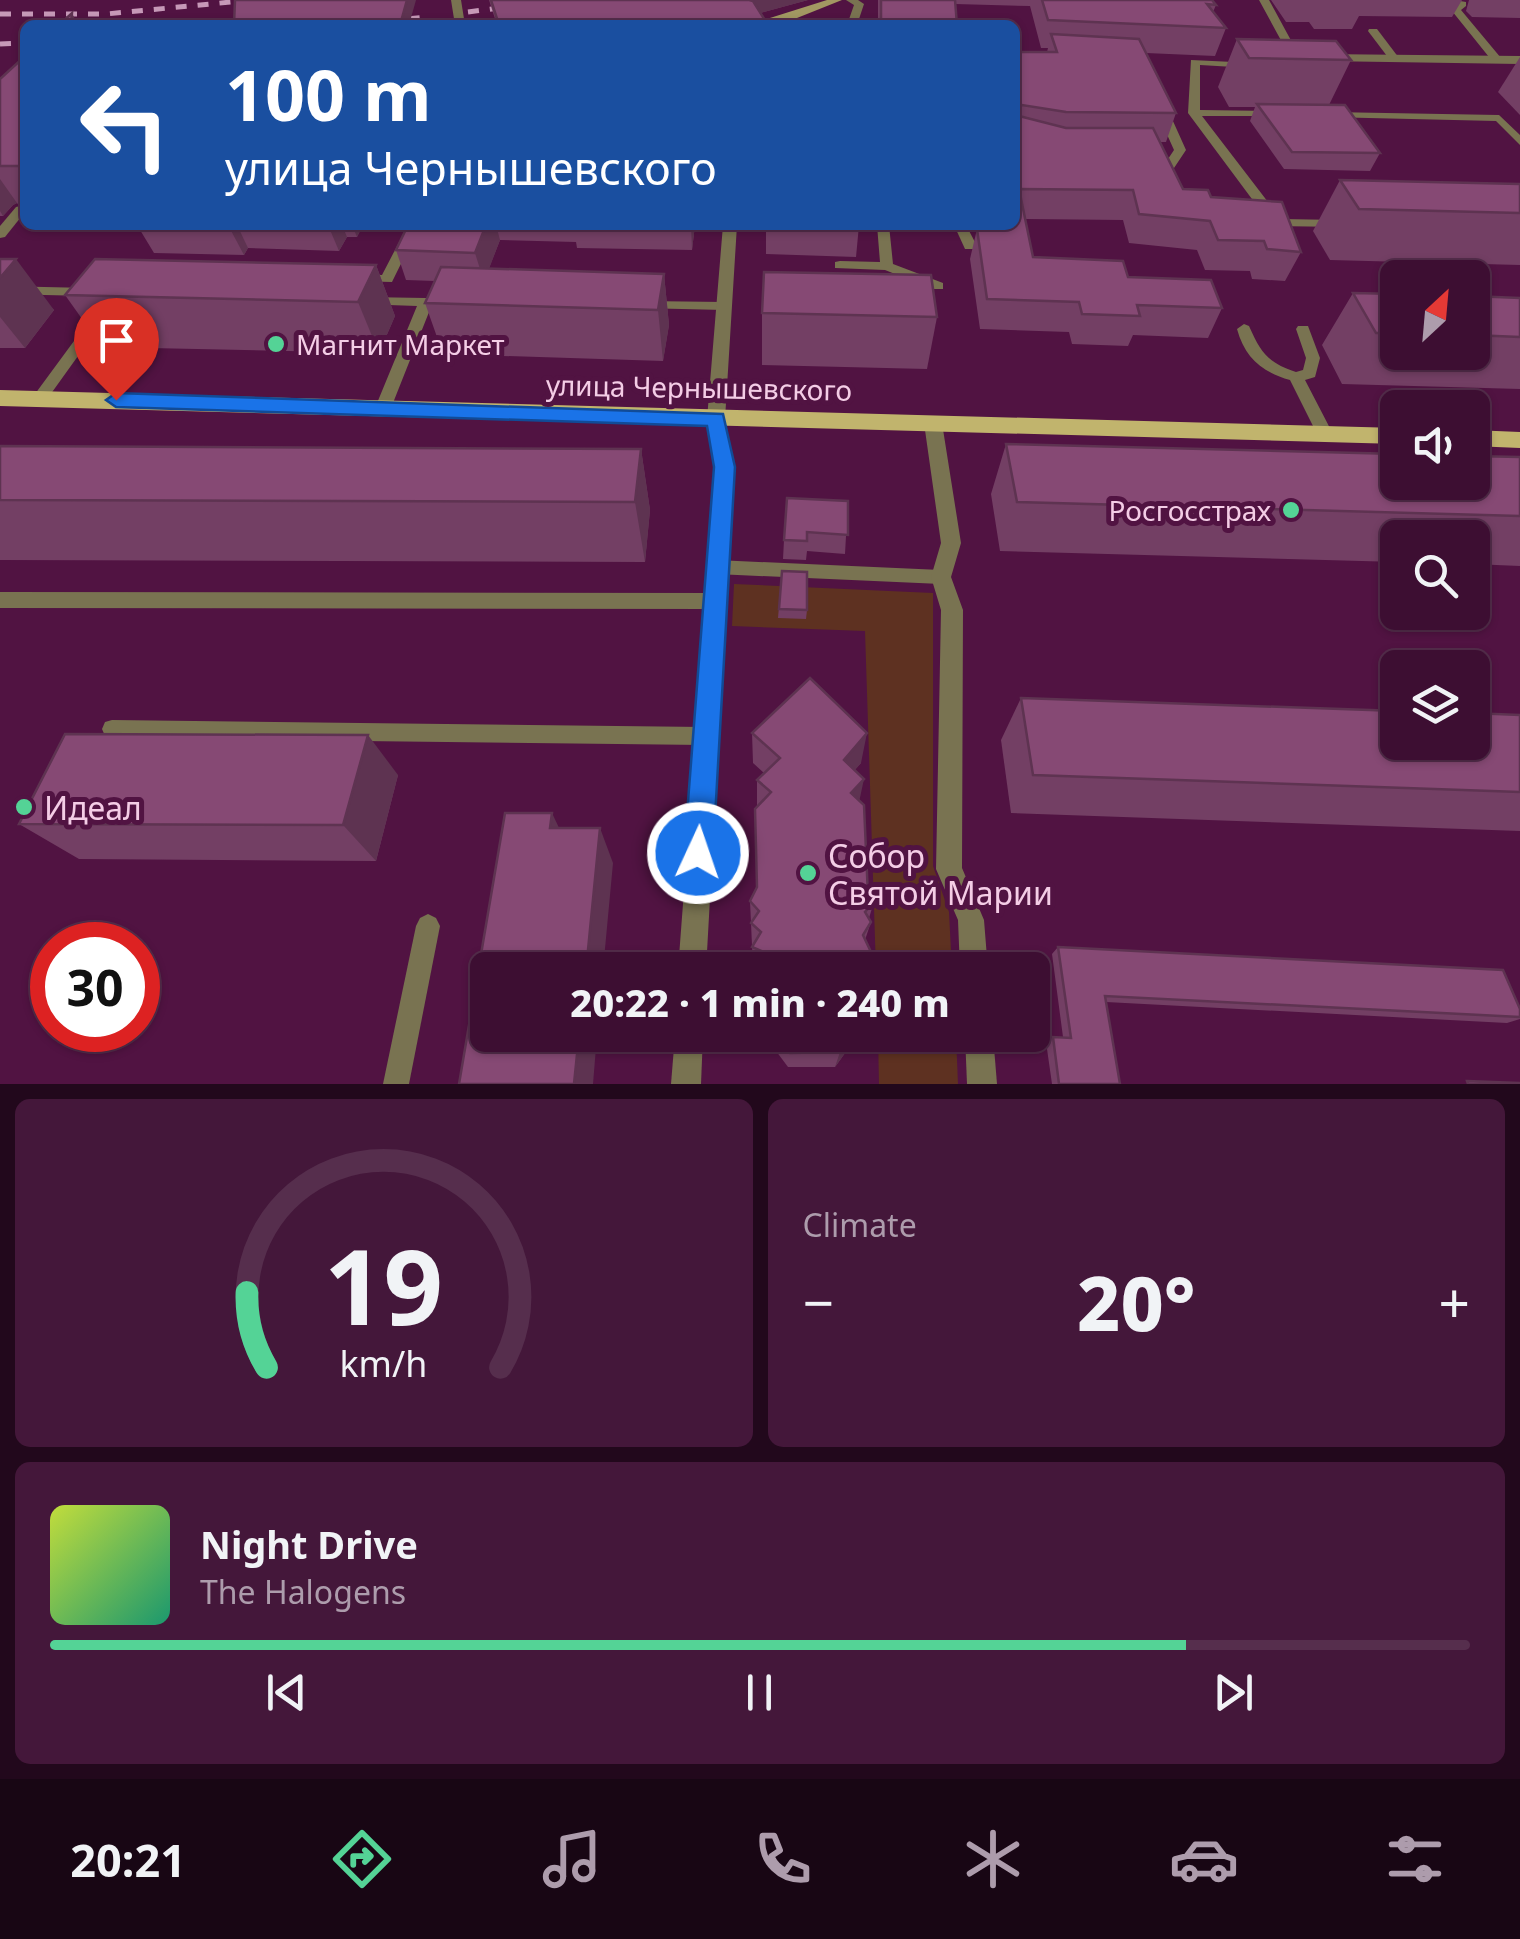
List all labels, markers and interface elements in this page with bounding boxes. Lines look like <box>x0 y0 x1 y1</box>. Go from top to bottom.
text: 100 m <box>225 46 432 142</box>
icon: left <box>60 60 190 190</box>
text: улица Чернышевского <box>225 137 717 198</box>
north arrow <box>1380 260 1490 370</box>
map controls <box>1380 260 1490 760</box>
pin <box>74 298 159 401</box>
icon: arrive <box>89 313 144 368</box>
place label: Магнит Маркет <box>296 325 505 363</box>
marker: Магнит Маркет <box>265 333 287 355</box>
street label: улица Чернышевского <box>546 365 852 409</box>
button: sound <box>1380 390 1490 500</box>
place label: Росгосстрах <box>1109 491 1272 529</box>
marker: Росгосстрах <box>1280 499 1302 521</box>
button: search <box>1380 520 1490 630</box>
button: layers <box>1380 650 1490 760</box>
place label: Идеал <box>44 786 142 829</box>
marker: Идеал <box>13 796 35 818</box>
position arrow <box>646 801 750 905</box>
place label: Собор Святой Марии <box>828 834 1053 914</box>
marker: Собор Святой Марии <box>797 862 819 884</box>
speed limit sign: 30 <box>30 922 160 1052</box>
text: 20:22 · 1 min · 240 m <box>570 976 950 1028</box>
text: Climate <box>803 1203 917 1246</box>
text: 19 <box>324 1214 443 1355</box>
text: 20° <box>1077 1251 1195 1353</box>
text: − <box>803 1264 834 1339</box>
text: + <box>1439 1264 1470 1339</box>
text: km/h <box>340 1339 428 1387</box>
text: Night Drive <box>200 1518 418 1570</box>
text: The Halogens <box>200 1570 406 1613</box>
icon: previous <box>259 1665 314 1720</box>
icon: pause <box>732 1665 787 1720</box>
icon: next <box>1206 1665 1261 1720</box>
icon: directions <box>327 1824 397 1894</box>
icon: music <box>537 1824 607 1894</box>
icon: phone <box>748 1824 818 1894</box>
icon: climate <box>958 1824 1028 1894</box>
icon: car <box>1169 1824 1239 1894</box>
icon: filters <box>1380 1824 1450 1894</box>
text: 20:21 <box>70 1829 186 1890</box>

